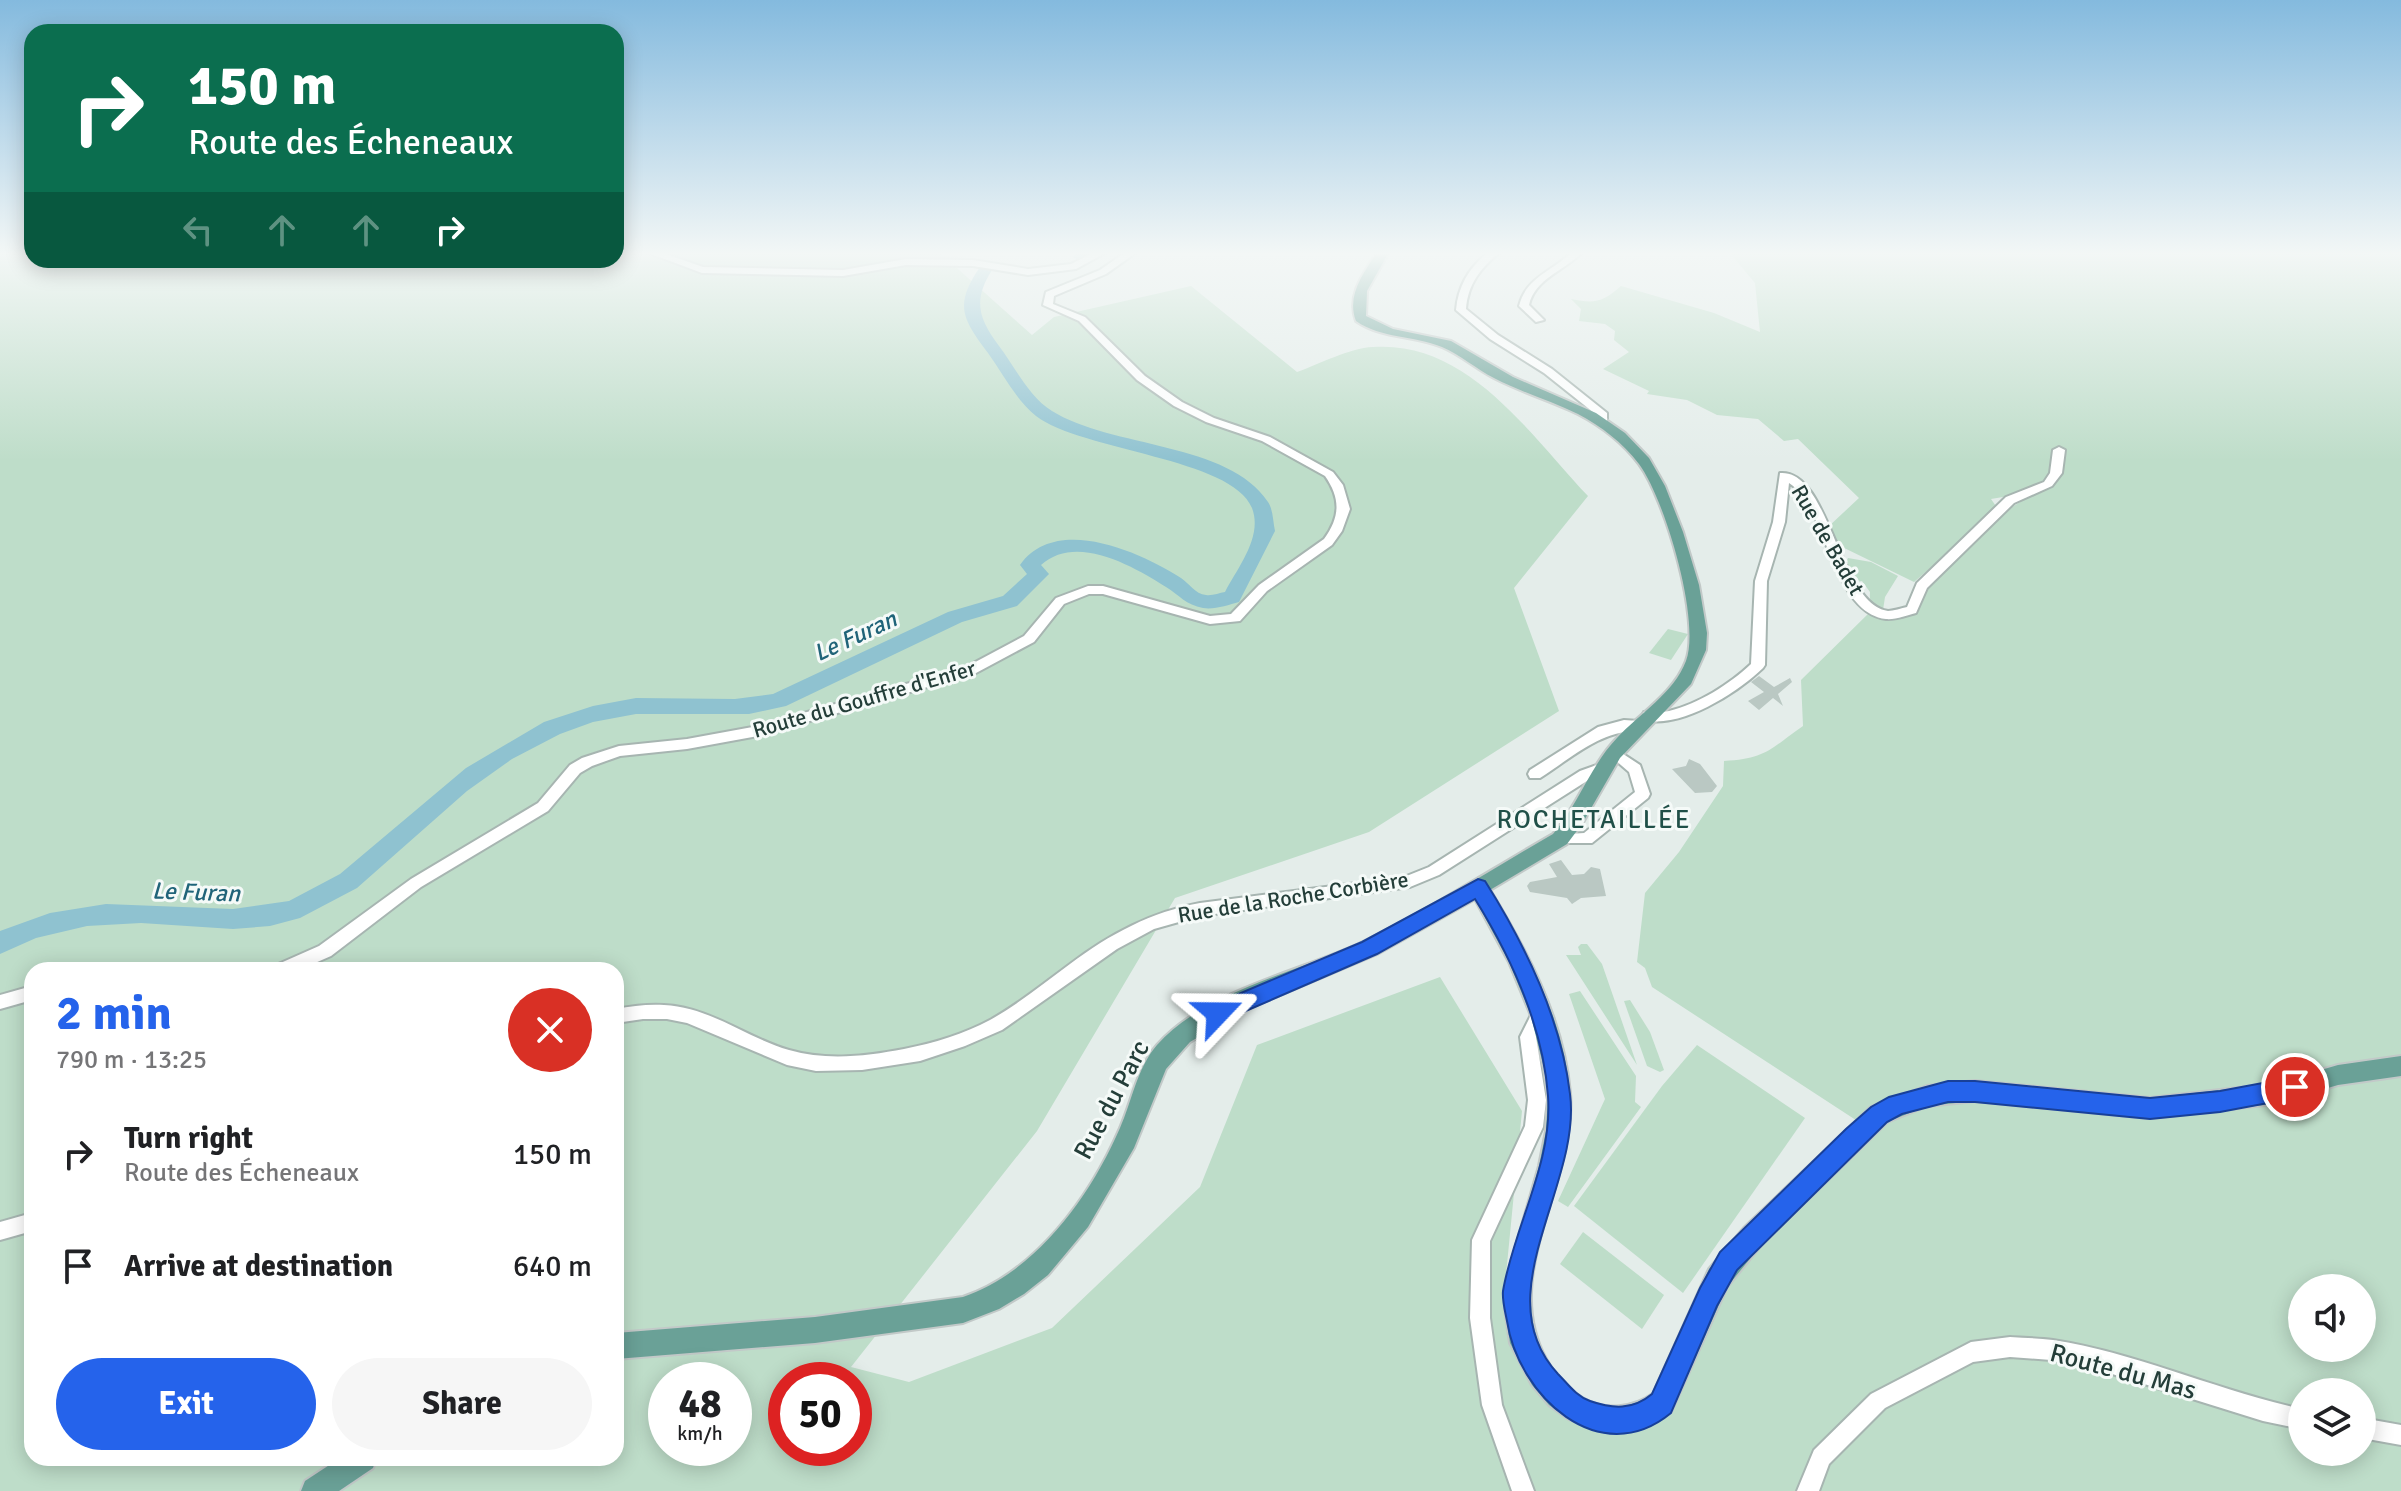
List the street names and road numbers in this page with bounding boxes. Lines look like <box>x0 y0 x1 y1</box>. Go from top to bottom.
street label: Rue de Badet <box>1786 480 1871 600</box>
street label: Route du Gouffre d'Enfer <box>749 654 979 744</box>
street label: Rue de la Roche Corbière <box>1176 865 1410 929</box>
street label: Rue du Parc <box>1067 1035 1157 1165</box>
street label: Route du Mas <box>2046 1337 2200 1407</box>

